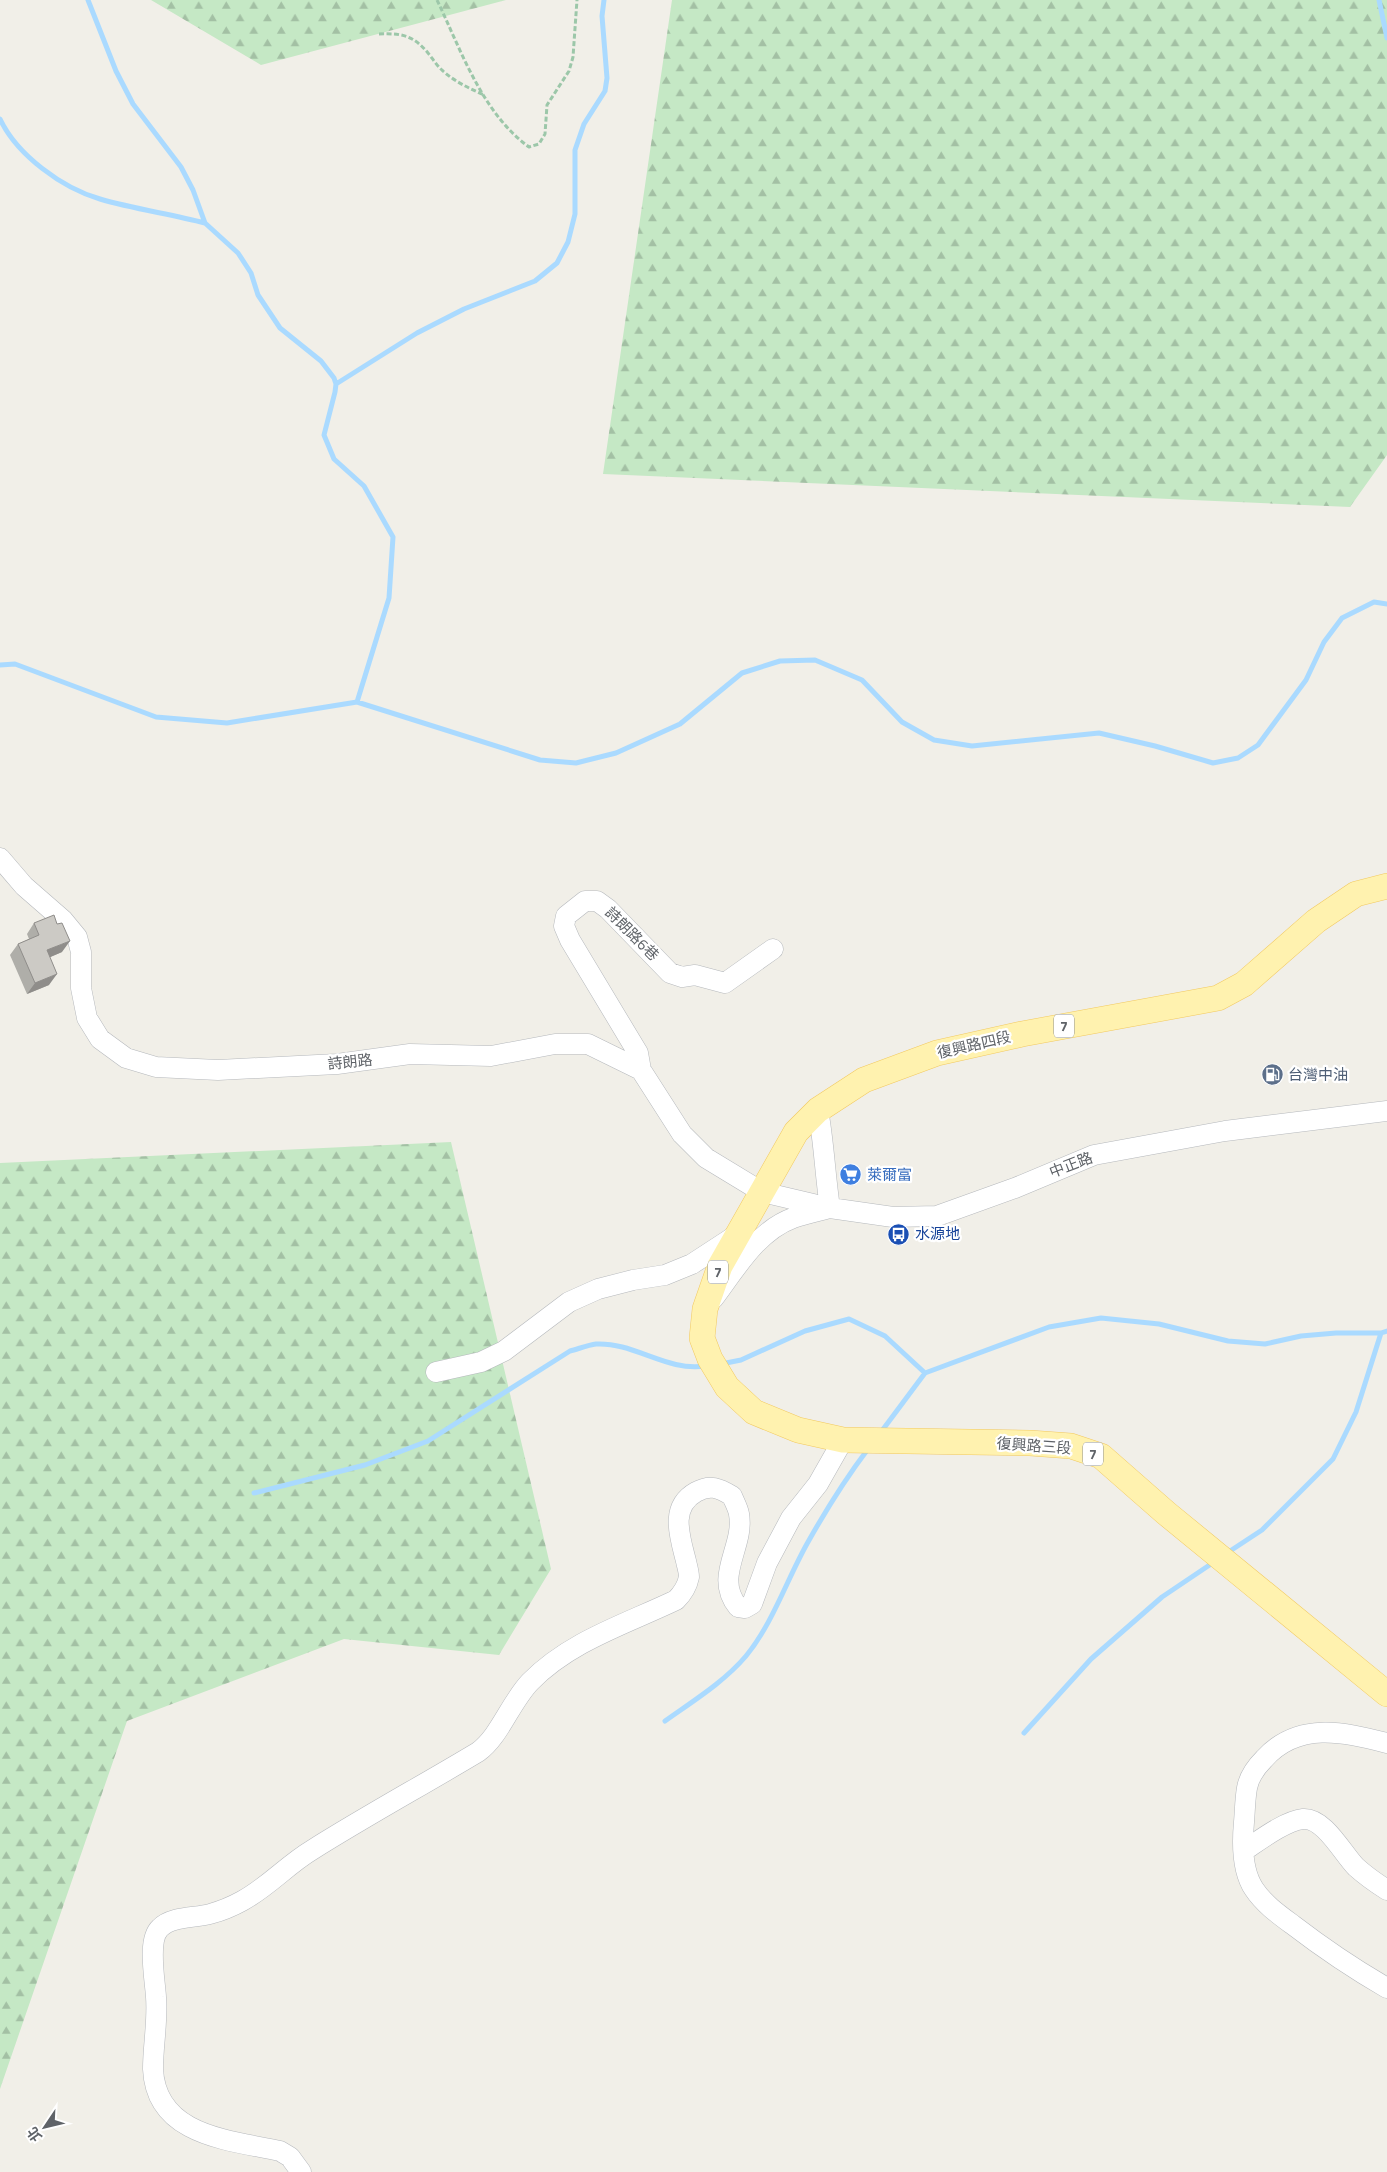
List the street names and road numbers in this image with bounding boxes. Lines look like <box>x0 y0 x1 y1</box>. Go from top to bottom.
street label: 詩朗路6巷 <box>600 901 665 966</box>
road number: 7 <box>1054 1014 1074 1038</box>
street label: 復興路四段 <box>935 1025 1013 1064</box>
street label: 詩朗路 <box>326 1048 374 1075</box>
street label: 中正路 <box>1046 1146 1096 1183</box>
road number: 7 <box>708 1260 728 1284</box>
street label: 復興路三段 <box>996 1431 1072 1460</box>
road number: 7 <box>1083 1442 1103 1466</box>

